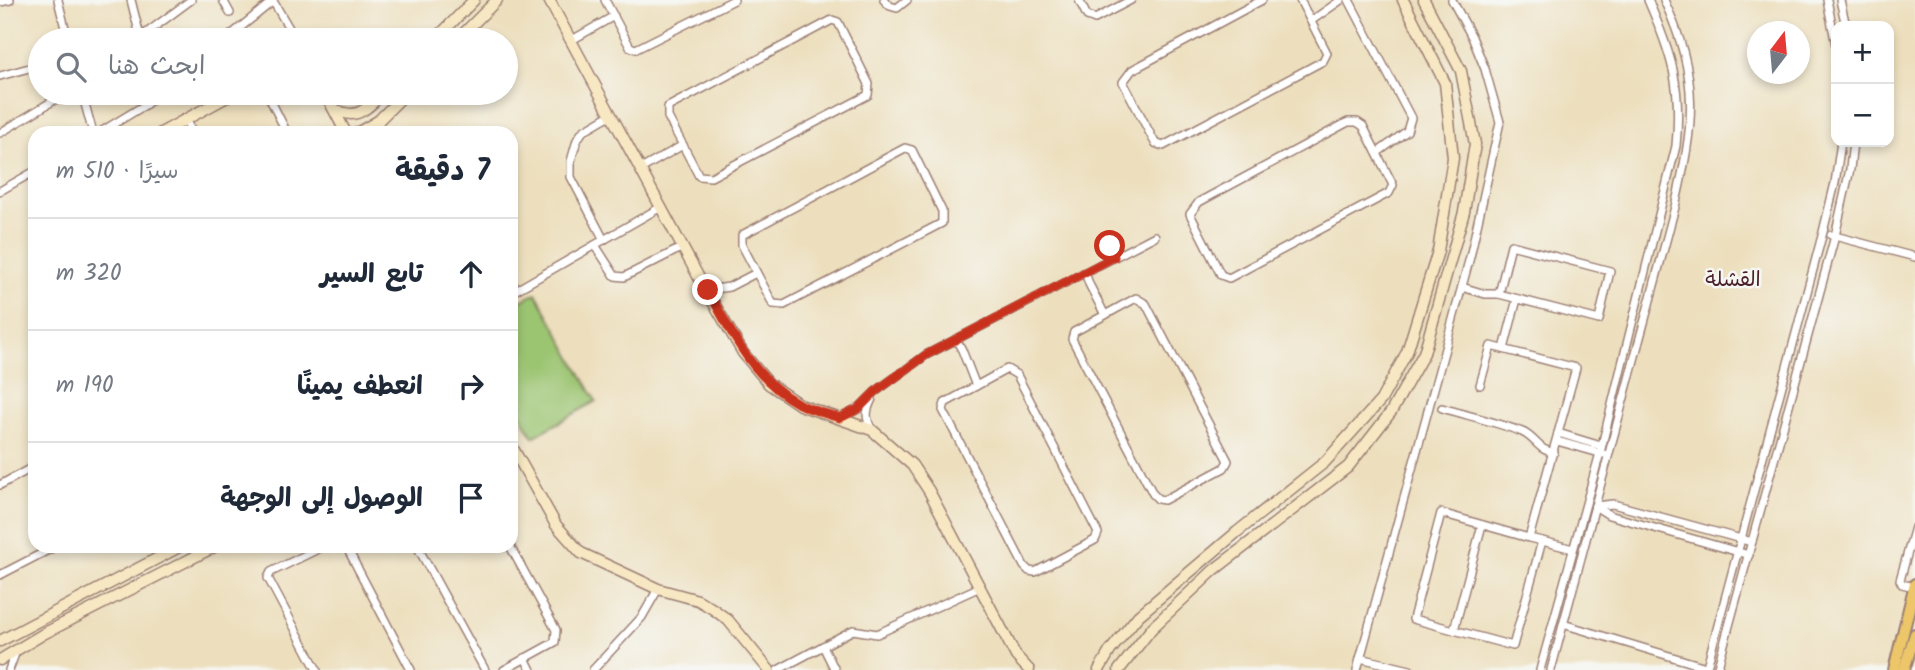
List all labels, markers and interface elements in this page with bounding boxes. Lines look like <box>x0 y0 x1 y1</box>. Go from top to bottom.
north arrow <box>1747 21 1810 84</box>
map controls <box>1831 21 1894 147</box>
button: + <box>1831 21 1894 84</box>
search box <box>28 28 518 105</box>
text: ابحث هنا <box>108 46 205 88</box>
icon: search <box>52 48 90 86</box>
button: − <box>1831 84 1894 147</box>
text: 7 دقيقة <box>395 148 490 196</box>
text: سيرًا · 510 m <box>56 154 179 190</box>
route start <box>1094 230 1125 261</box>
text: تابع السير <box>320 254 423 296</box>
icon: ahead <box>452 255 490 293</box>
text: 320 m <box>56 256 122 292</box>
district label: القشلة <box>1705 264 1761 297</box>
route end <box>692 274 723 305</box>
text: انعطف يمينًا <box>297 366 423 408</box>
icon: right <box>452 367 490 405</box>
text: 190 m <box>56 368 114 404</box>
text: الوصول إلى الوجهة <box>220 478 423 520</box>
icon: arrive <box>452 479 490 517</box>

